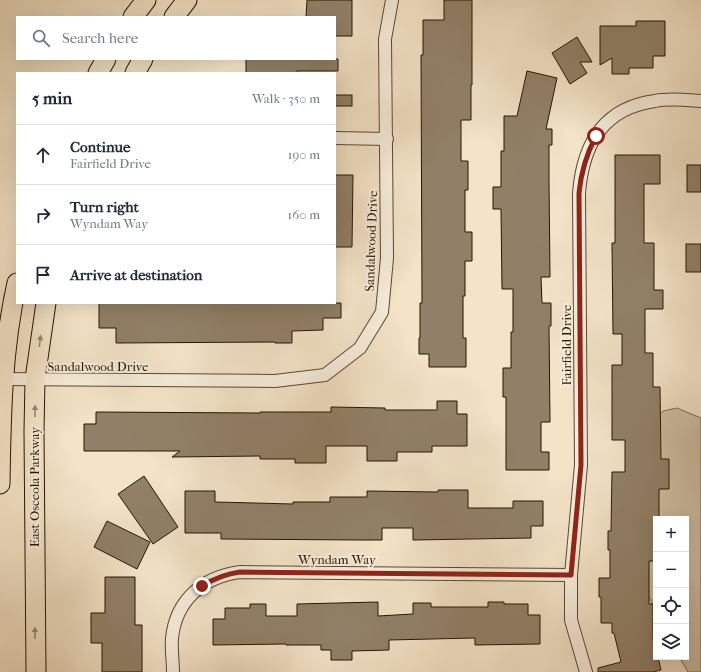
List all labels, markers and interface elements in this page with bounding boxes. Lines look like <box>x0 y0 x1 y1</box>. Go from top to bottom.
search box <box>16 16 336 60</box>
icon: search <box>30 27 52 49</box>
text: Search here <box>62 29 138 47</box>
text: 5 min <box>32 88 72 108</box>
text: Walk · 350 m <box>252 91 320 106</box>
route start <box>587 127 605 145</box>
text: Continue <box>70 138 130 156</box>
icon: ahead <box>32 144 54 166</box>
text: 190 m <box>288 147 320 162</box>
text: Fairfield Drive <box>70 156 151 171</box>
street label: Sandalwood Drive <box>362 190 380 292</box>
text: Turn right <box>70 198 139 216</box>
icon: right <box>32 204 54 226</box>
text: 160 m <box>288 207 320 222</box>
text: Wyndam Way <box>70 216 148 231</box>
icon: arrive <box>32 264 54 286</box>
text: Arrive at destination <box>70 266 202 284</box>
street label: Fairfield Drive <box>559 304 574 386</box>
one-way arrow <box>37 335 43 347</box>
street label: Sandalwood Drive <box>48 359 149 374</box>
one-way arrow <box>31 405 38 417</box>
street label: East Osceola Parkway <box>27 426 42 547</box>
map controls <box>653 516 689 660</box>
button: + <box>653 516 689 552</box>
street label: Wyndam Way <box>297 552 377 567</box>
button: − <box>653 552 689 588</box>
route end <box>193 577 211 595</box>
button: locate <box>653 588 689 624</box>
button: layers <box>653 624 689 660</box>
one-way arrow <box>32 626 38 639</box>

